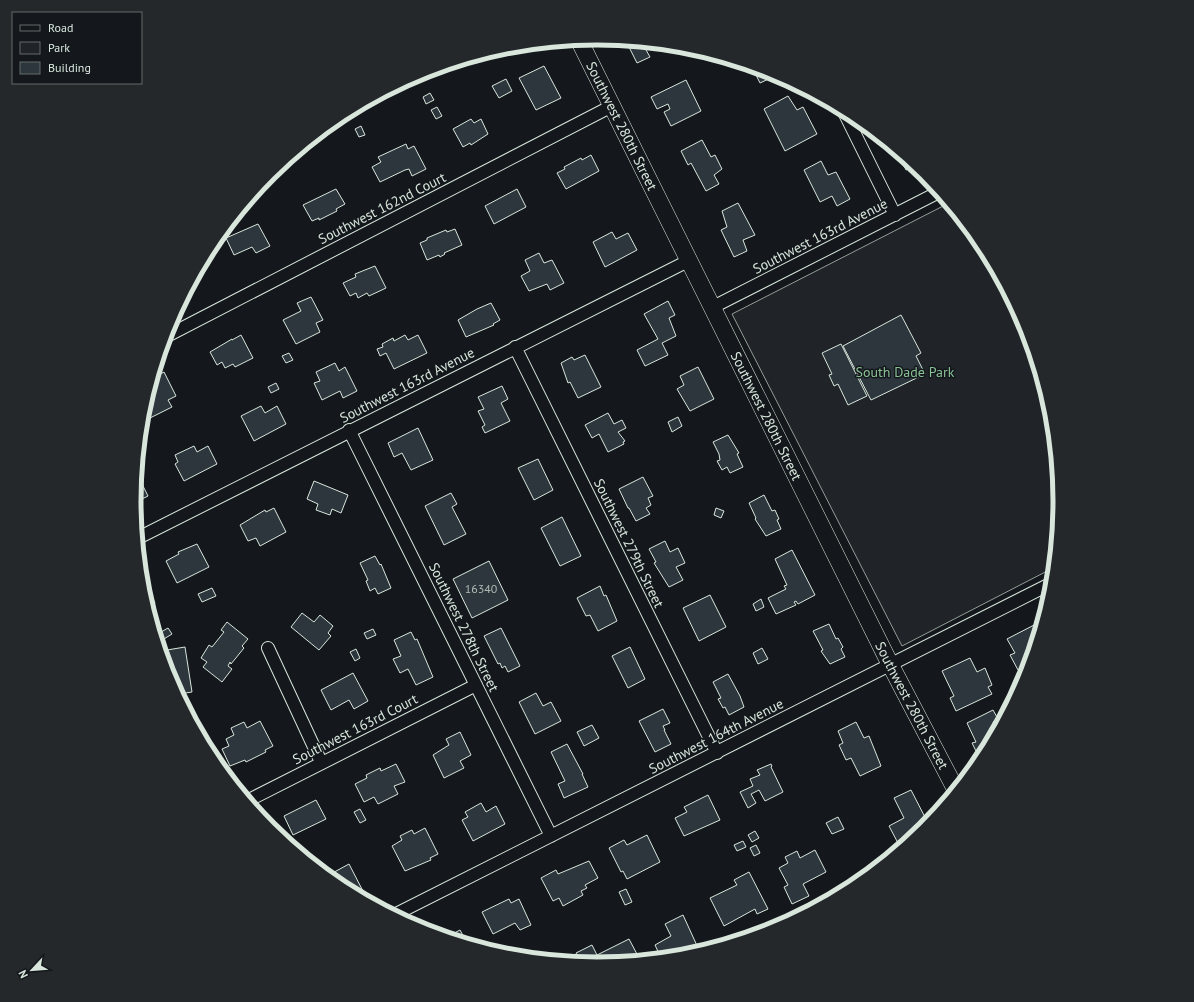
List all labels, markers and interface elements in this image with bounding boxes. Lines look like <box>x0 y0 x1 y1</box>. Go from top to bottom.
legend <box>12 12 142 84</box>
text: Road <box>48 20 73 35</box>
text: Park <box>48 40 70 55</box>
street label: Southwest 280th Street <box>582 59 662 193</box>
text: Building <box>48 60 91 75</box>
street label: Southwest 162nd Court <box>315 168 449 248</box>
street label: Southwest 163rd Avenue <box>750 194 890 278</box>
street label: Southwest 163rd Avenue <box>337 343 477 427</box>
street label: Southwest 280th Street <box>727 349 806 483</box>
park label: South Dade Park <box>856 363 955 381</box>
street label: Southwest 279th Street <box>590 476 668 611</box>
street label: Southwest 278th Street <box>425 560 503 695</box>
house number: 16340 <box>465 581 498 596</box>
street label: Southwest 280th Street <box>871 639 953 773</box>
street label: Southwest 163rd Court <box>289 690 421 768</box>
street label: Southwest 164th Avenue <box>646 694 786 778</box>
north arrow <box>12 950 52 990</box>
text: N <box>15 968 31 981</box>

